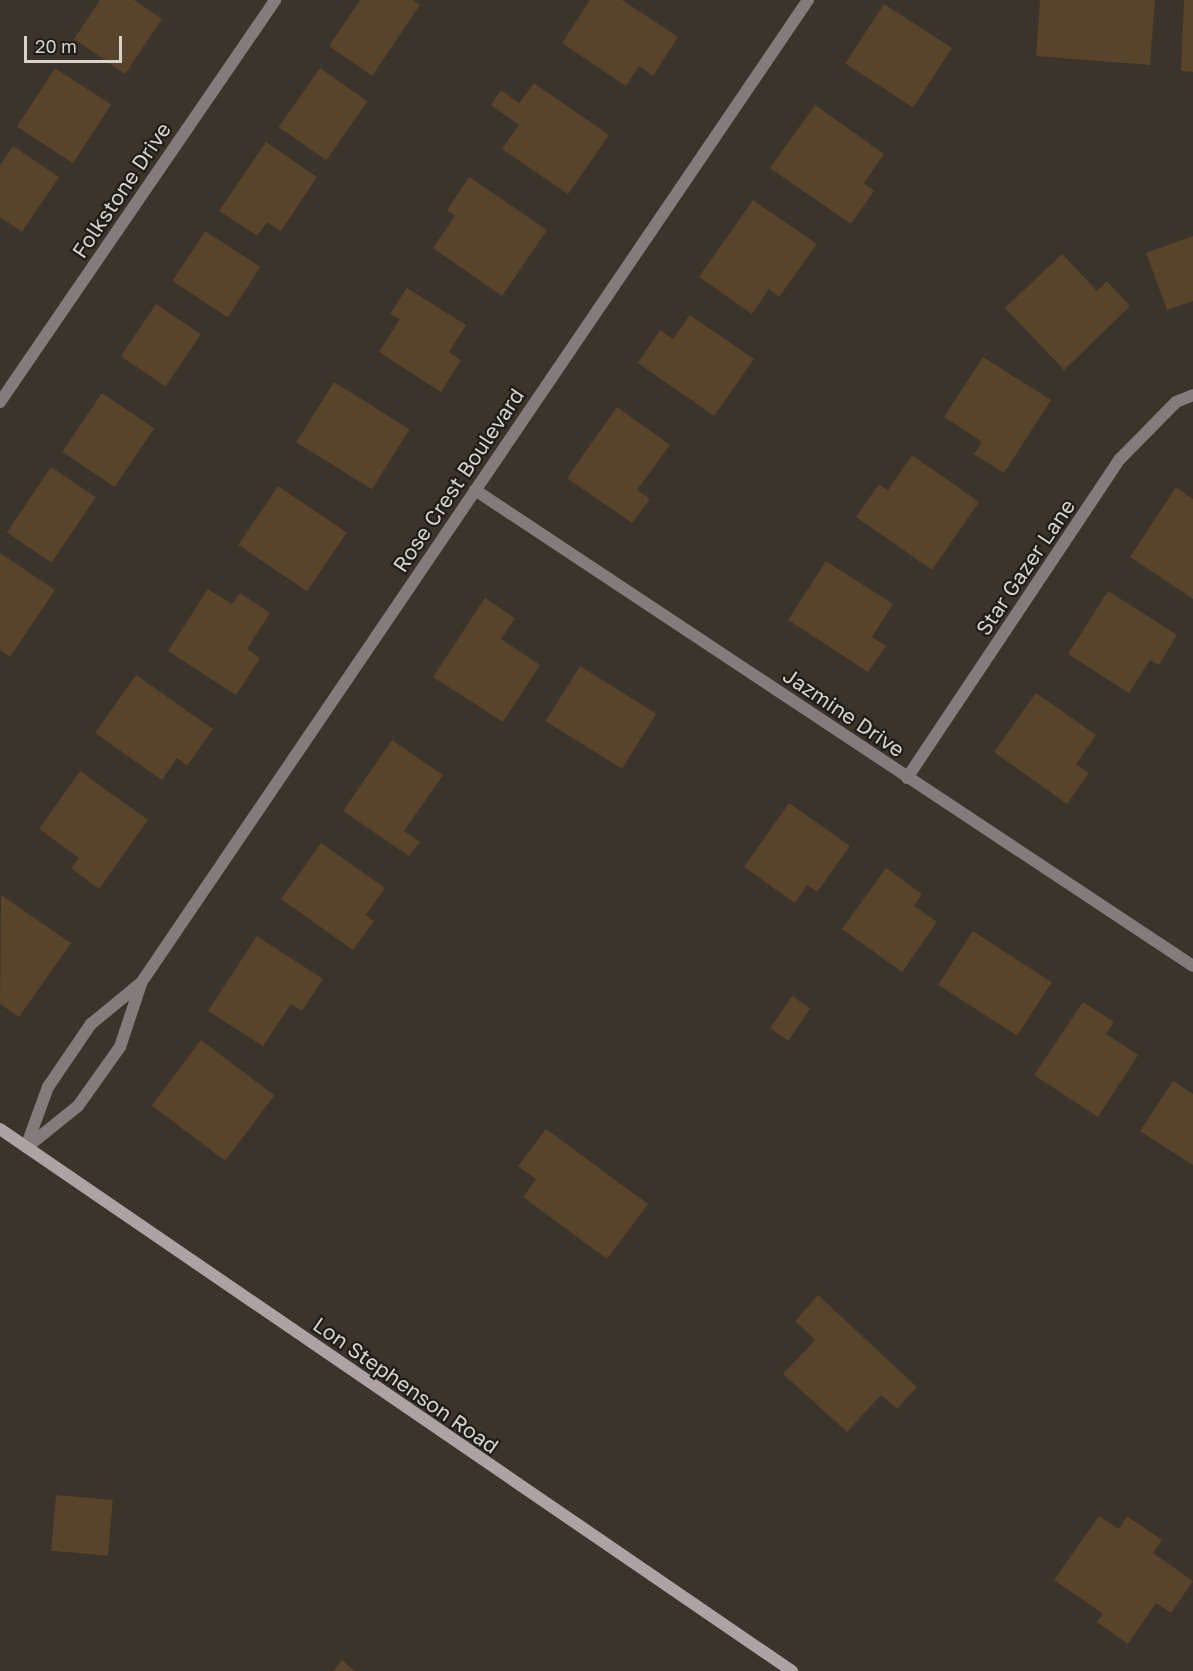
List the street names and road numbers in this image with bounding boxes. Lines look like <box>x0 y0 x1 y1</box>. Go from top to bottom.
street label: Folkstone Drive <box>66 117 176 263</box>
street label: Rose Crest Boulevard <box>387 383 529 577</box>
street label: Star Gazer Lane <box>970 494 1080 640</box>
street label: Jazmine Drive <box>779 662 909 762</box>
street label: Lon Stephenson Road <box>309 1311 503 1459</box>

